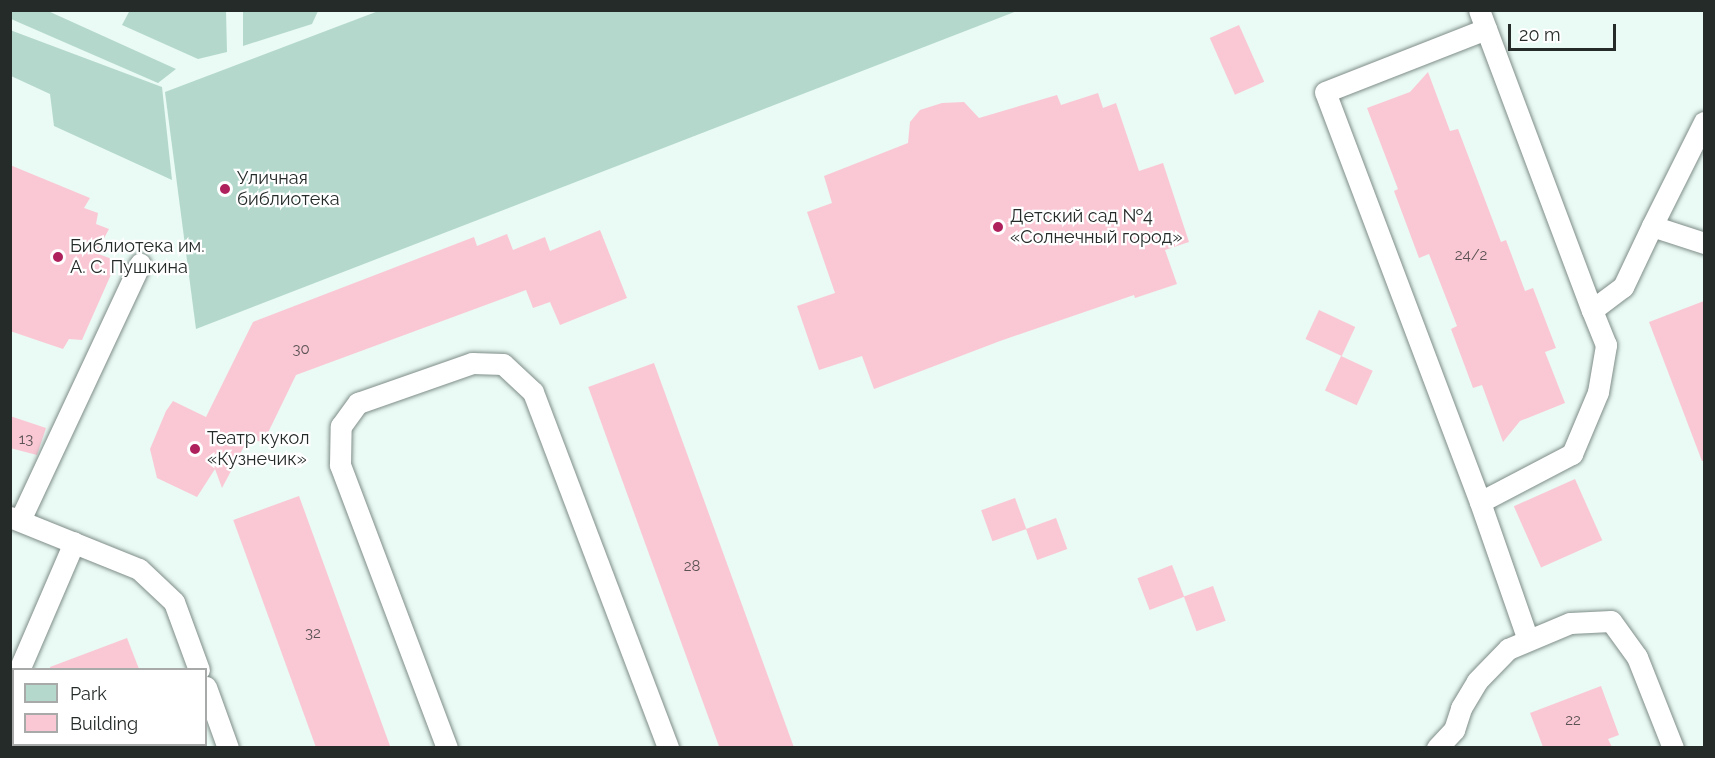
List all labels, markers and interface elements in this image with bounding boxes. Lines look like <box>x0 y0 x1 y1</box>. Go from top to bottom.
scale bar <box>1511 12 1619 50</box>
text: 20 m <box>1519 24 1561 45</box>
place label: Уличная библиотека <box>237 168 340 210</box>
marker: Уличная библиотека <box>218 182 232 196</box>
place label: Детский сад №4 «Солнечный город» <box>1010 206 1183 248</box>
marker: Детский сад №4 «Солнечный город» <box>991 220 1005 234</box>
place label: Библиотека им. А. С. Пушкина <box>70 236 205 278</box>
house number: 24/2 <box>1455 247 1487 265</box>
marker: Библиотека им. А. С. Пушкина <box>51 250 65 264</box>
house number: 30 <box>292 341 310 359</box>
place label: Театр кукол «Кузнечик» <box>207 428 309 470</box>
house number: 13 <box>19 431 33 449</box>
marker: Театр кукол «Кузнечик» <box>188 442 202 456</box>
house number: 28 <box>684 558 700 576</box>
house number: 32 <box>305 625 321 643</box>
legend <box>12 668 207 746</box>
text: Park <box>70 683 107 704</box>
house number: 22 <box>1565 712 1581 730</box>
text: Building <box>70 713 138 734</box>

